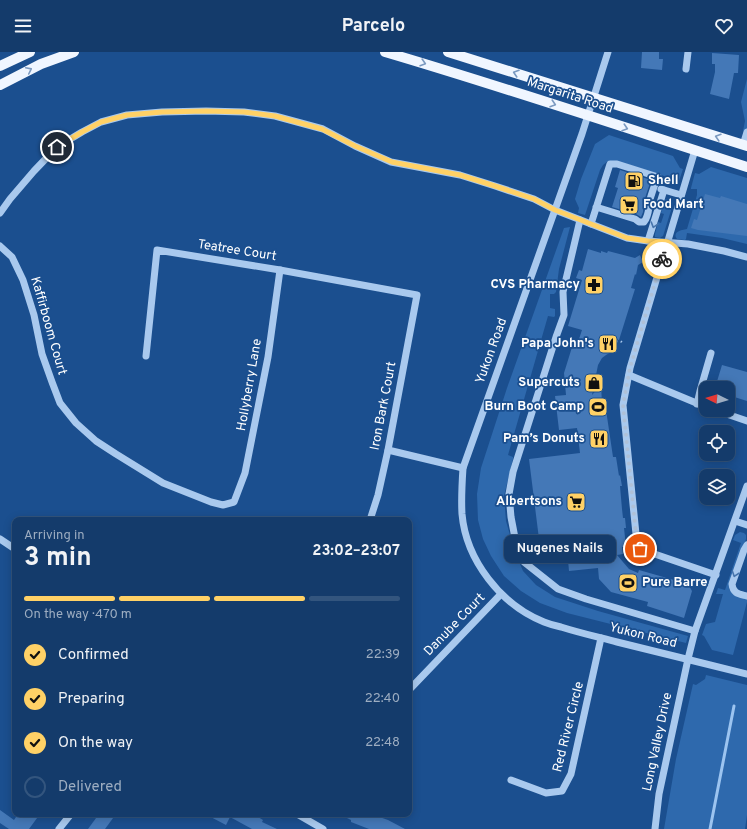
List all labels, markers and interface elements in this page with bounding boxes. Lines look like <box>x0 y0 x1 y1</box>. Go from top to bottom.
icon: menu <box>12 15 34 37</box>
text: Parcelo <box>342 15 405 38</box>
icon: heart <box>713 15 735 37</box>
one-way arrow <box>419 58 426 67</box>
one-way arrow <box>24 67 32 75</box>
one-way arrow <box>513 69 520 78</box>
street label: Margarita Road <box>525 75 615 117</box>
one-way arrow <box>549 99 556 107</box>
one-way arrow <box>621 123 628 131</box>
pin <box>40 130 74 164</box>
one-way arrow <box>714 133 721 142</box>
icon: home <box>46 136 68 158</box>
fuel station icon: Shell <box>623 170 645 192</box>
place label: Shell <box>648 173 679 189</box>
supermarket icon: Food Mart <box>618 194 640 216</box>
place label: Food Mart <box>643 197 704 213</box>
one-way arrow <box>650 221 659 228</box>
street label: Teatree Court <box>196 237 278 265</box>
courier <box>642 239 682 279</box>
icon: bike <box>651 248 673 270</box>
pharmacy icon: CVS Pharmacy <box>583 274 605 296</box>
street label: Kaffirboom Court <box>26 275 70 377</box>
place label: CVS Pharmacy <box>491 277 581 293</box>
street label: Yukon Road <box>473 316 511 386</box>
restaurant icon: Papa John's <box>597 333 619 355</box>
place label: Papa John's <box>521 336 594 352</box>
street label: Hollyberry Lane <box>234 338 266 432</box>
street label: Iron Bark Court <box>368 360 400 452</box>
shop icon: Supercuts <box>583 372 605 394</box>
place label: Supercuts <box>518 375 580 391</box>
north arrow <box>699 381 735 417</box>
map controls <box>699 381 735 505</box>
sports icon: Burn Boot Camp <box>587 396 609 418</box>
place label: Burn Boot Camp <box>484 399 584 415</box>
button: locate <box>699 425 735 461</box>
restaurant icon: Pam’s Donuts <box>588 428 610 450</box>
place label: Pam’s Donuts <box>503 431 585 447</box>
button: layers <box>699 469 735 505</box>
supermarket icon: Albertsons <box>565 491 587 513</box>
place label: Albertsons <box>496 494 562 510</box>
text: Arriving in <box>24 528 85 544</box>
pin <box>623 532 657 566</box>
callout: Nugenes Nails <box>504 535 616 563</box>
icon: bag <box>629 538 651 560</box>
text: Nugenes Nails <box>517 541 603 557</box>
text: 3 min <box>24 542 92 575</box>
text: 23:02–23:07 <box>312 542 400 561</box>
one-way arrow <box>731 571 740 578</box>
sports icon: Pure Barre <box>617 572 639 594</box>
place label: Pure Barre <box>642 575 708 591</box>
street label: Danube Court <box>421 590 489 660</box>
text: On the way · 470 m <box>24 607 132 623</box>
street label: Yukon Road <box>608 620 678 652</box>
icon: check <box>24 644 46 666</box>
text: Confirmed <box>58 646 129 665</box>
text: 22:39 <box>366 647 400 663</box>
street label: Red River Circle <box>550 680 588 774</box>
icon: check <box>24 688 46 710</box>
text: Preparing <box>58 690 125 709</box>
text: 22:40 <box>365 691 400 707</box>
street label: Long Valley Drive <box>640 691 676 793</box>
icon: check <box>24 732 46 754</box>
text: On the way <box>58 734 133 753</box>
text: 22:48 <box>365 735 400 751</box>
text: Delivered <box>58 778 122 797</box>

